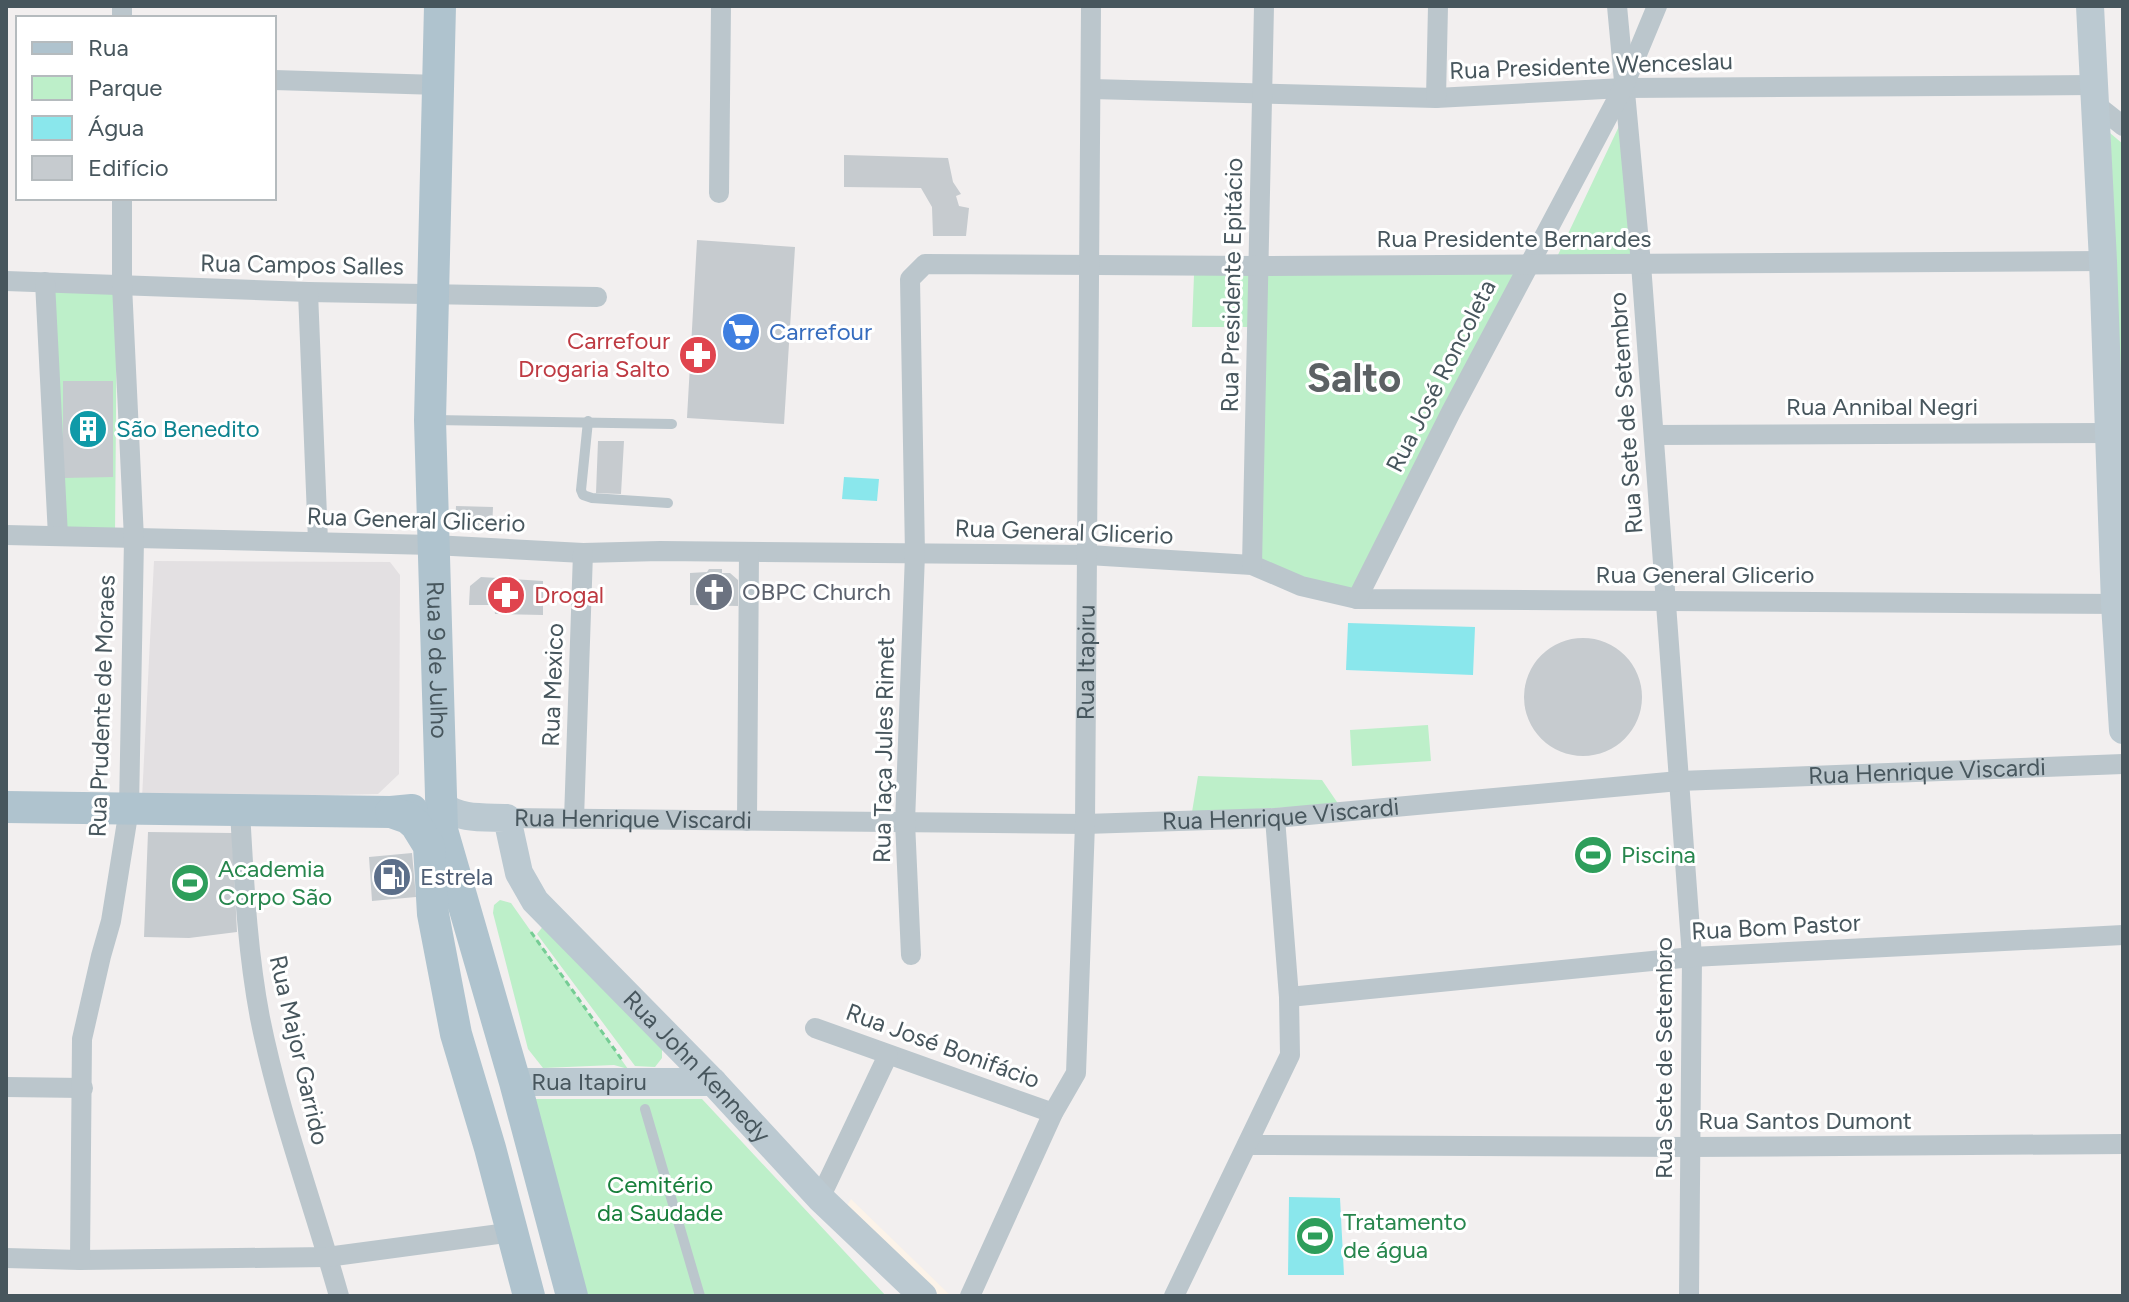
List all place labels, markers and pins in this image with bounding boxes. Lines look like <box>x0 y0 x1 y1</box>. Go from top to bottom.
supermarket icon: Carrefour <box>720 311 762 353</box>
place label: Carrefour <box>769 317 872 346</box>
place label: Carrefour Drogaria Salto <box>518 326 670 383</box>
pharmacy icon: Carrefour Drogaria Salto <box>677 334 719 376</box>
building icon: São Benedito <box>67 408 109 450</box>
place label: São Benedito <box>116 414 260 443</box>
church icon: OBPC Church <box>693 571 735 613</box>
pharmacy icon: Drogal <box>485 574 527 616</box>
place label: OBPC Church <box>742 577 891 606</box>
place label: Drogal <box>534 580 604 609</box>
sports icon: Piscina <box>1572 834 1614 876</box>
place label: Piscina <box>1621 840 1696 869</box>
place label: Academia Corpo São <box>218 854 332 911</box>
fuel station icon: Estrela <box>371 856 413 898</box>
sports icon: Academia Corpo São <box>169 862 211 904</box>
place label: Estrela <box>420 862 493 891</box>
place label: Tratamento de água <box>1343 1207 1467 1264</box>
sports icon: Tratamento de água <box>1294 1215 1336 1257</box>

